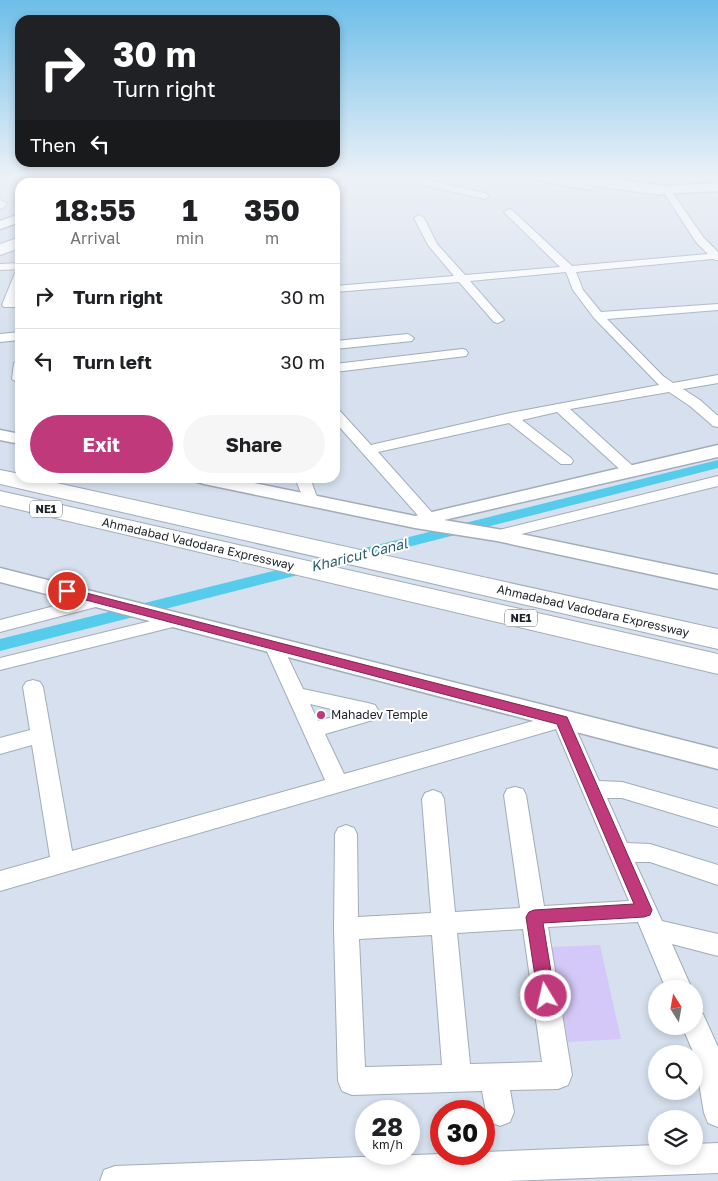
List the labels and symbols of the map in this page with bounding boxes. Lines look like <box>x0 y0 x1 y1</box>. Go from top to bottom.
road number: NE1 <box>30 500 62 518</box>
street label: Ahmadabad Vadodara Expressway <box>100 514 296 573</box>
water label: Kharicut Canal <box>309 534 409 575</box>
pin <box>46 570 88 612</box>
street label: Ahmadabad Vadodara Expressway <box>495 581 691 640</box>
road number: NE1 <box>505 610 537 626</box>
place label: Mahadev Temple <box>331 707 428 722</box>
marker: Mahadev Temple <box>315 709 327 721</box>
position arrow <box>519 969 571 1021</box>
north arrow <box>648 980 702 1035</box>
speed limit sign: 30 <box>430 1100 495 1165</box>

